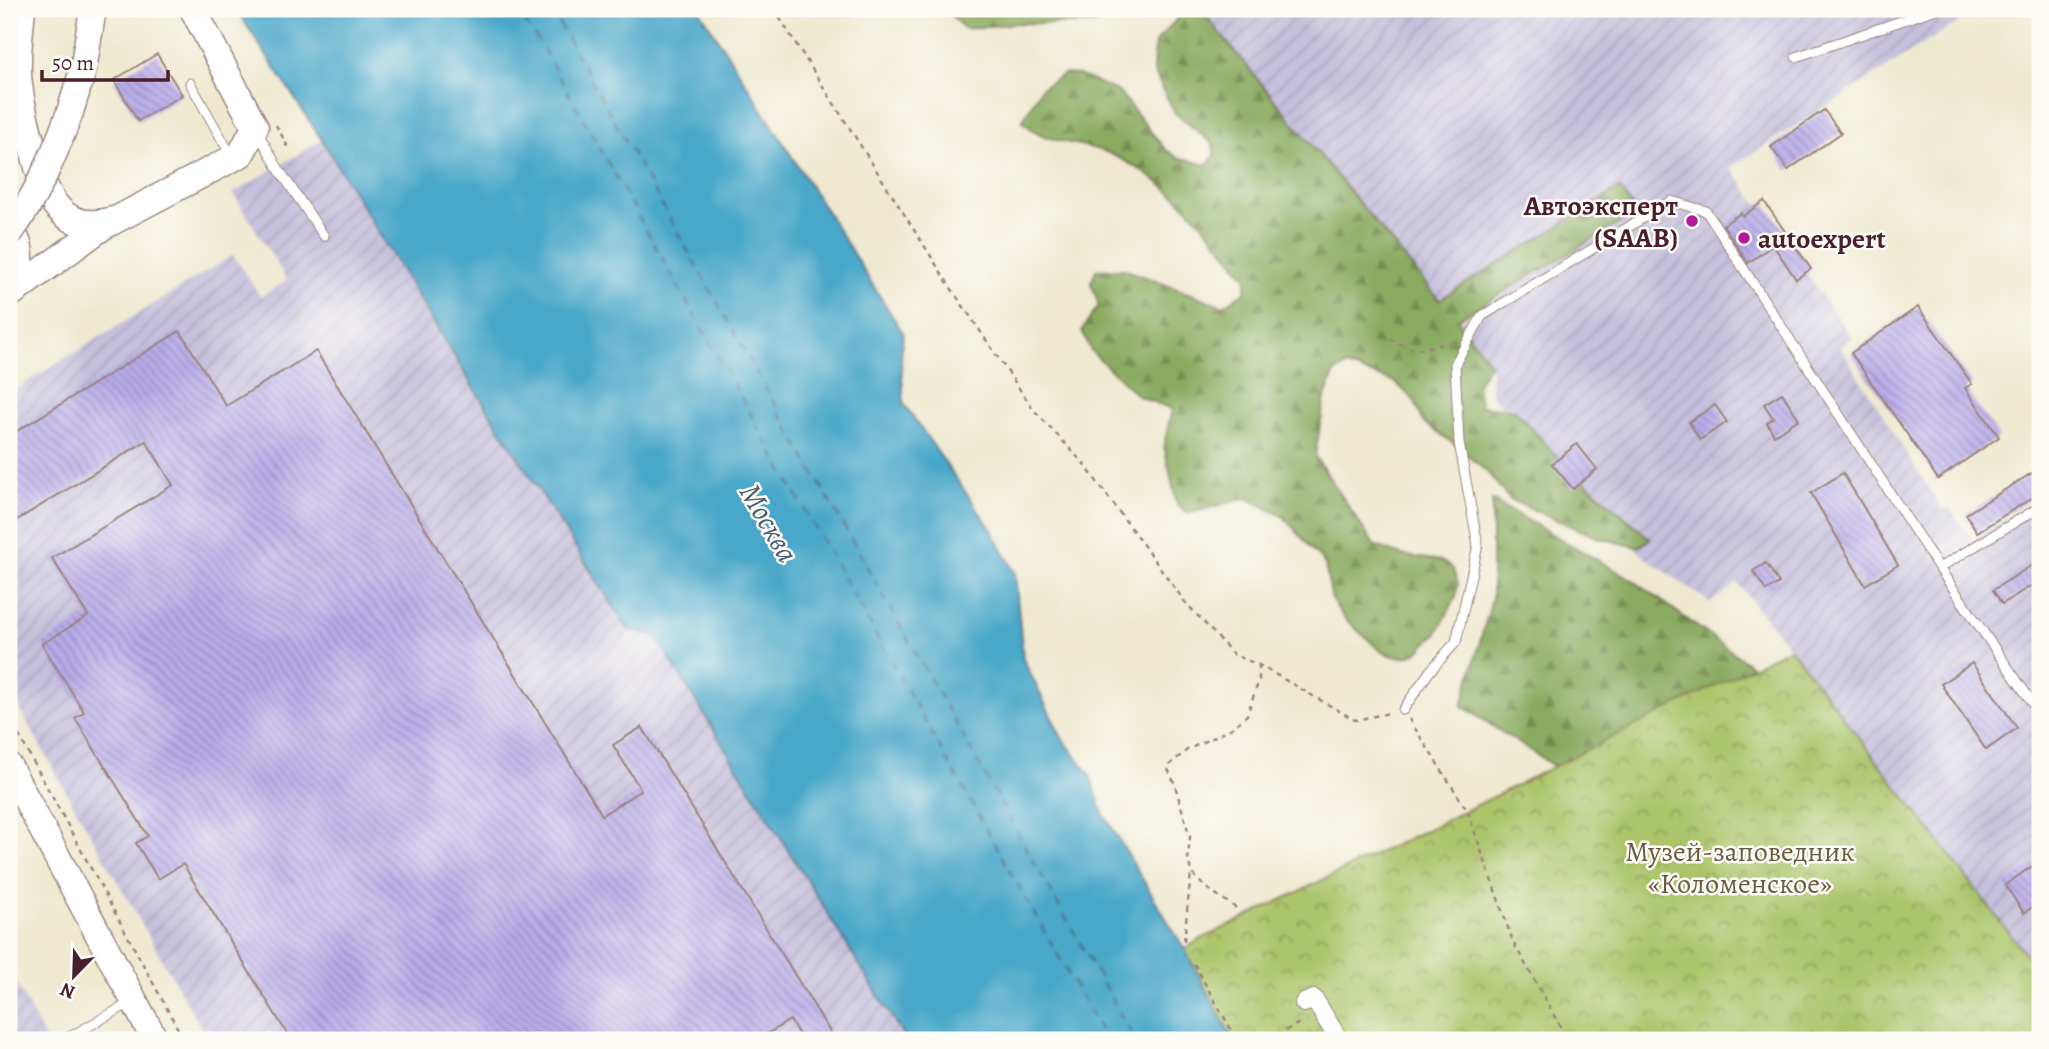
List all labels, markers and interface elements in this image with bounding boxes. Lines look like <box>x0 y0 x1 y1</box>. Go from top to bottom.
scale bar <box>42 38 168 82</box>
text: 50 m <box>52 49 94 77</box>
place label: Автоэксперт (SAAB) <box>1523 187 1678 257</box>
marker: Автоэксперт (SAAB) <box>1684 213 1700 229</box>
place label: autoexpert <box>1758 220 1886 258</box>
marker: autoexpert <box>1736 230 1752 246</box>
water label: Москва <box>730 476 808 570</box>
park label: Музей-заповедник «Коломенское» <box>1625 833 1855 903</box>
north arrow <box>38 940 108 1010</box>
text: N <box>56 976 79 1005</box>

